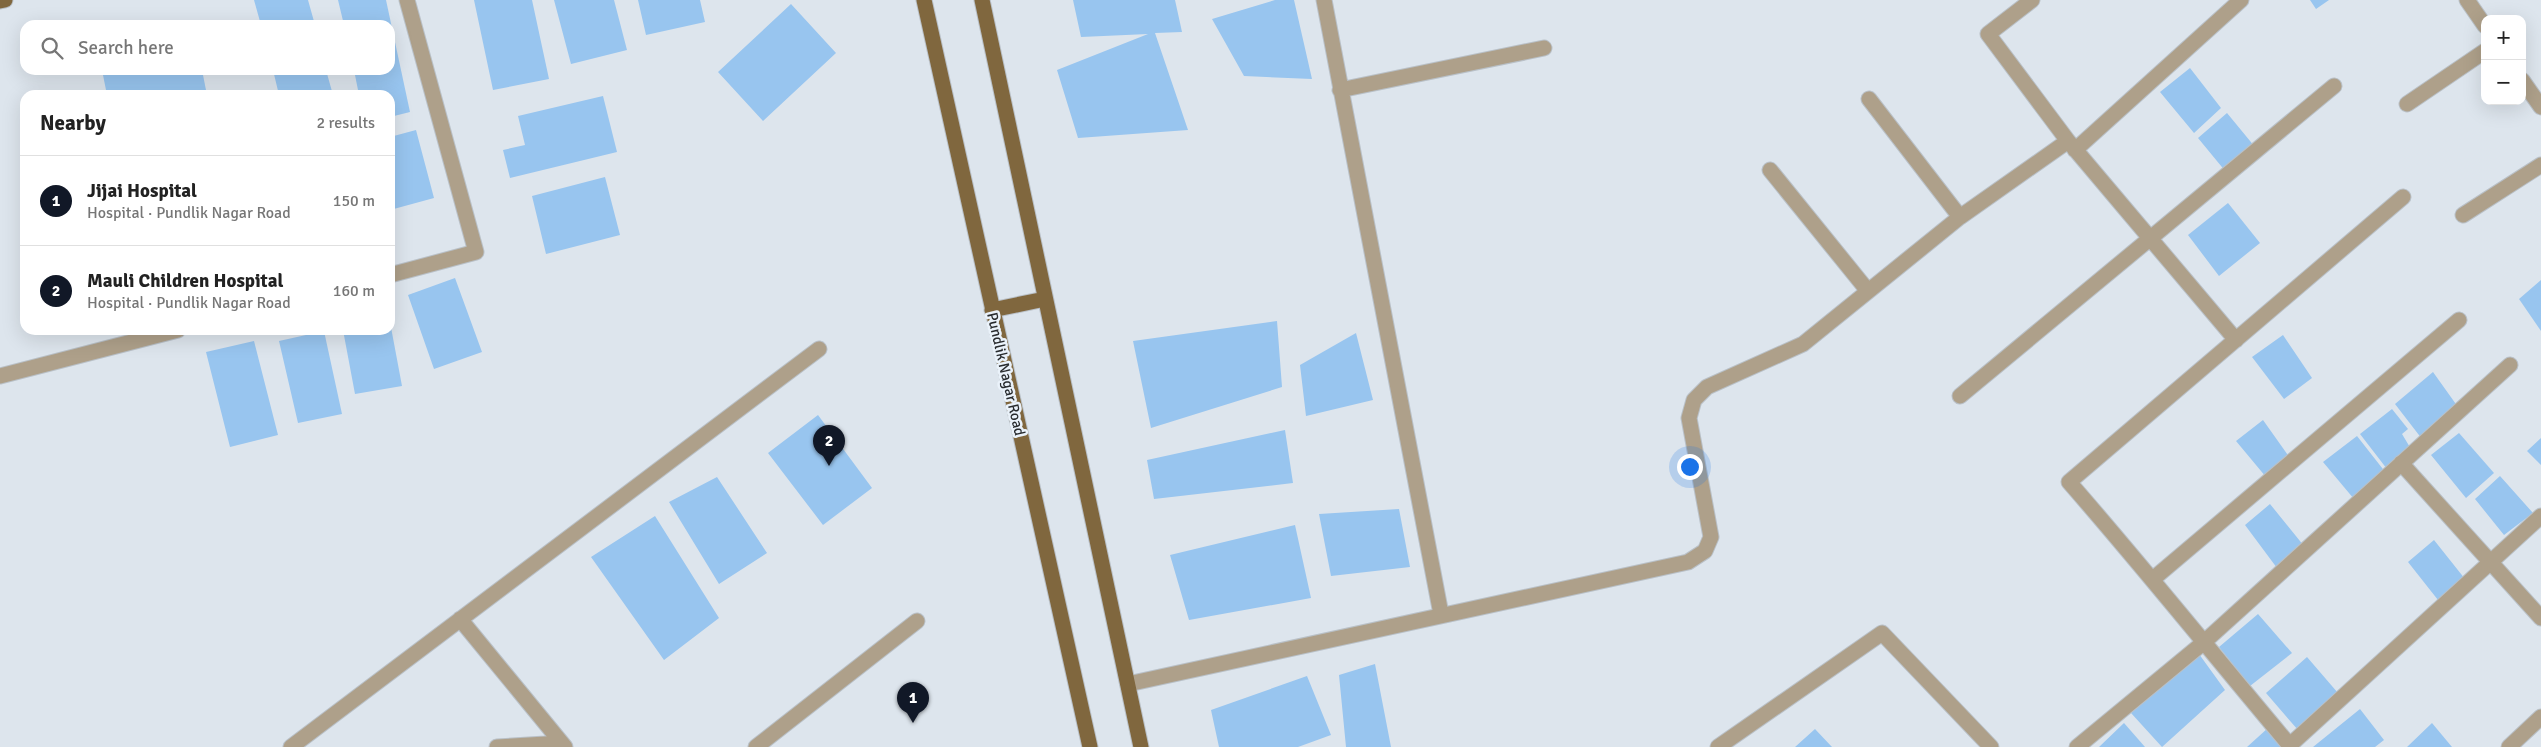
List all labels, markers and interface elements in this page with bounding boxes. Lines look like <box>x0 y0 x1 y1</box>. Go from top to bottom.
map controls <box>2481 15 2526 105</box>
button: + <box>2481 15 2526 60</box>
search box <box>20 20 395 75</box>
icon: search <box>38 34 66 62</box>
text: Search here <box>78 36 174 60</box>
button: − <box>2481 60 2526 105</box>
text: Nearby <box>40 110 106 136</box>
text: 2 results <box>316 113 375 133</box>
text: Jijai Hospital <box>87 179 197 203</box>
text: 1 <box>52 191 60 211</box>
text: 150 m <box>333 191 375 211</box>
text: Hospital · Pundlik Nagar Road <box>87 203 291 223</box>
text: Mauli Children Hospital <box>87 269 283 293</box>
text: 2 <box>52 281 60 301</box>
text: 160 m <box>333 281 375 301</box>
text: Hospital · Pundlik Nagar Road <box>87 293 291 313</box>
street label: Pundlik Nagar Road <box>983 311 1029 437</box>
pin: 2 <box>813 425 845 466</box>
your location <box>1677 454 1703 480</box>
pin: 1 <box>897 682 929 723</box>

